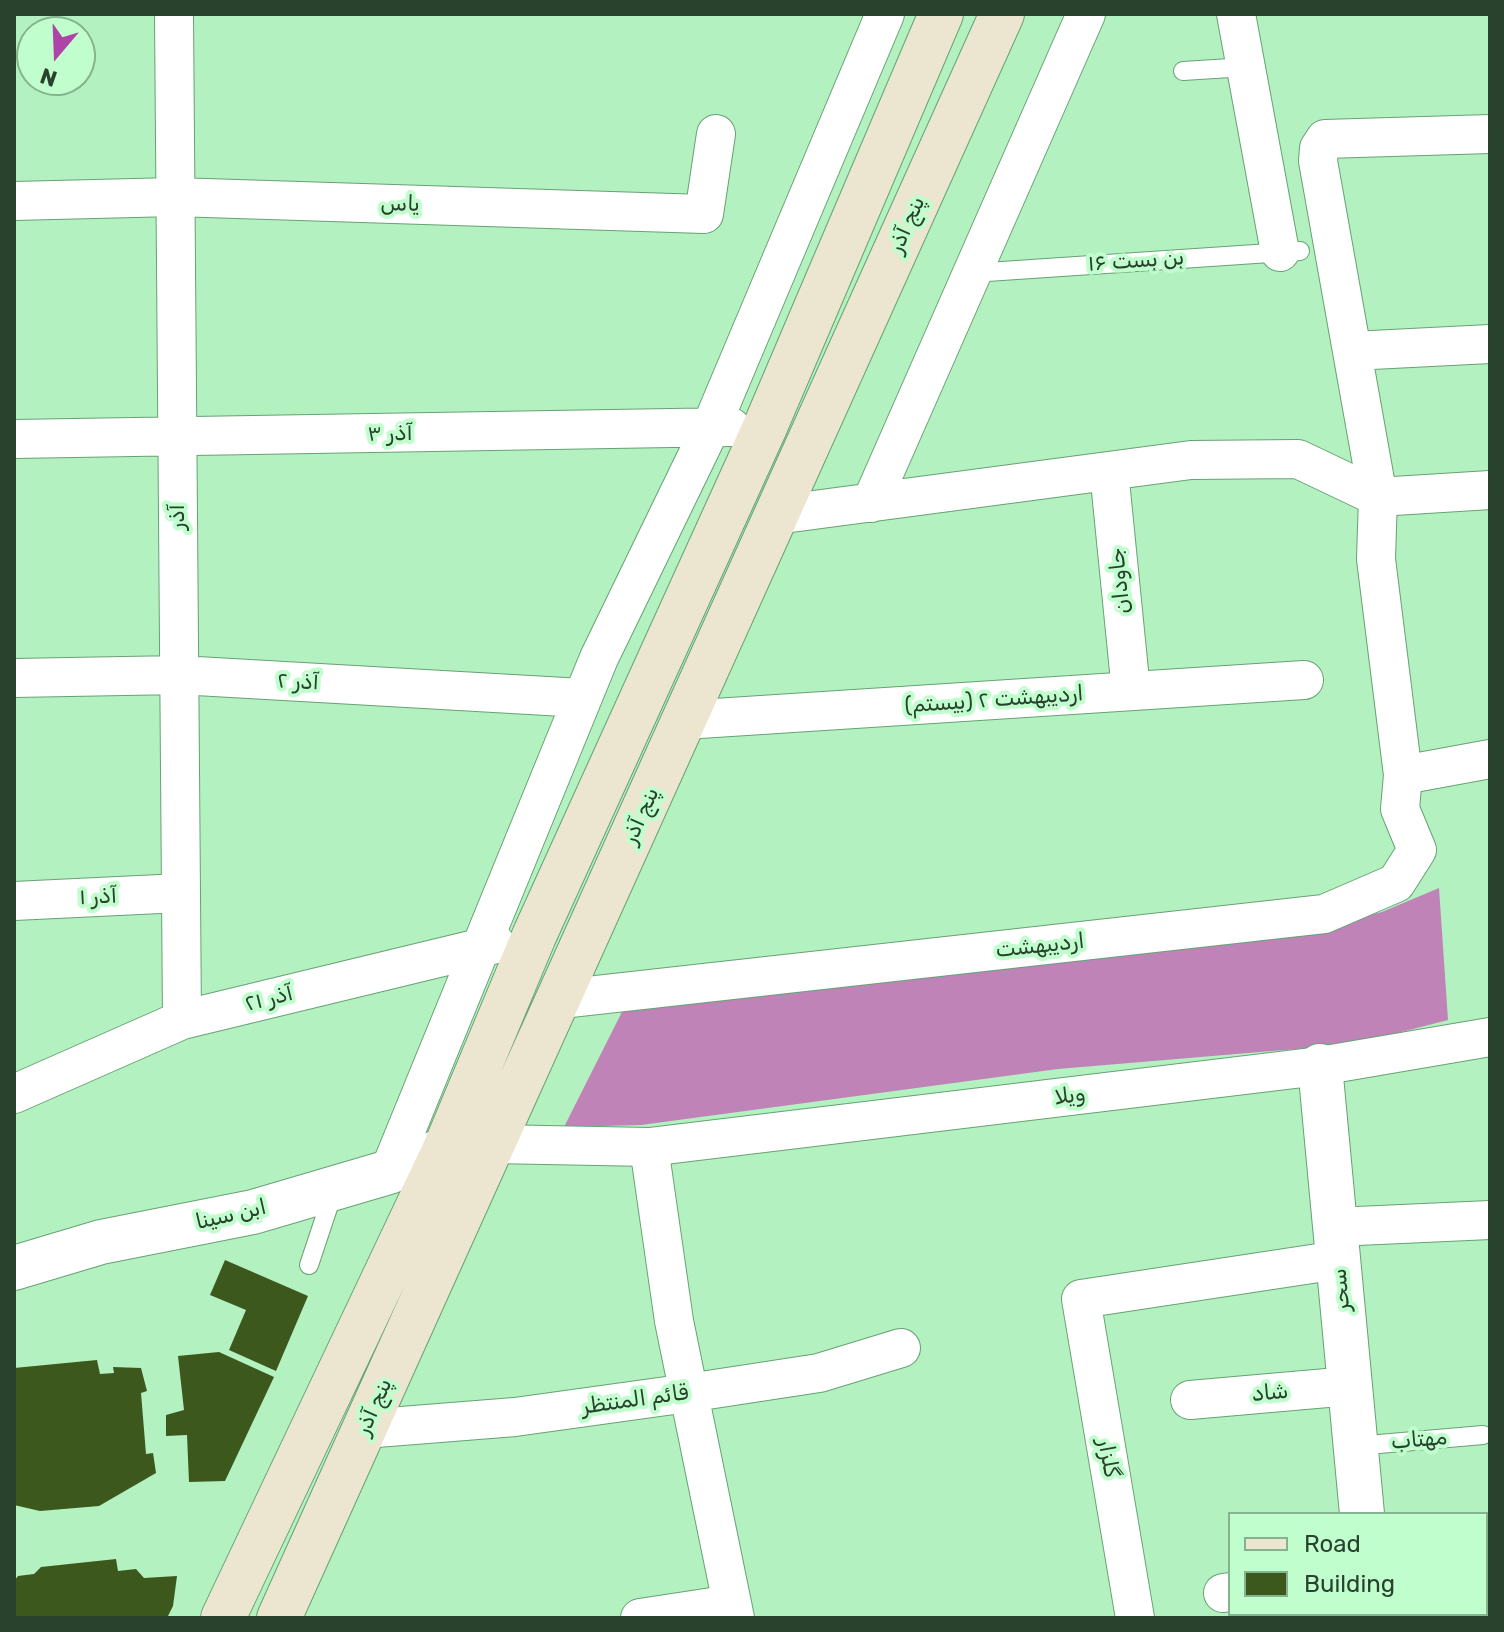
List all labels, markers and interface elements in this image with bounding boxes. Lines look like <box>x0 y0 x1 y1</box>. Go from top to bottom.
north arrow <box>16 16 96 96</box>
text: N <box>37 62 61 93</box>
street label: یاس <box>380 190 420 218</box>
street label: پنج آذر <box>883 192 931 258</box>
street label: بن بست ۱۶ <box>1087 244 1185 278</box>
street label: آذر ۳ <box>367 420 413 448</box>
street label: آذر <box>165 504 191 530</box>
street label: جاودان <box>1103 547 1137 615</box>
street label: آذر ۲ <box>276 668 320 696</box>
street label: اردیبهشت ۲ (بیستم) <box>904 681 1084 719</box>
street label: پنج آذر <box>617 783 665 849</box>
street label: آذر ۱ <box>78 883 118 911</box>
street label: اردیبهشت <box>994 928 1086 964</box>
street label: آذر ۲۱ <box>242 980 296 1018</box>
street label: ویلا <box>1053 1081 1087 1111</box>
street label: ابن سینا <box>193 1194 269 1236</box>
street label: سحر <box>1326 1267 1356 1313</box>
street label: پنج آذر <box>350 1374 398 1440</box>
street label: شاد <box>1250 1378 1290 1408</box>
street label: قائم المنتظر <box>580 1379 690 1421</box>
street label: مهتاب <box>1390 1424 1448 1456</box>
street label: گلزار <box>1092 1436 1124 1480</box>
legend <box>1228 1512 1488 1616</box>
text: Road <box>1304 1530 1361 1558</box>
text: Building <box>1304 1570 1395 1598</box>

